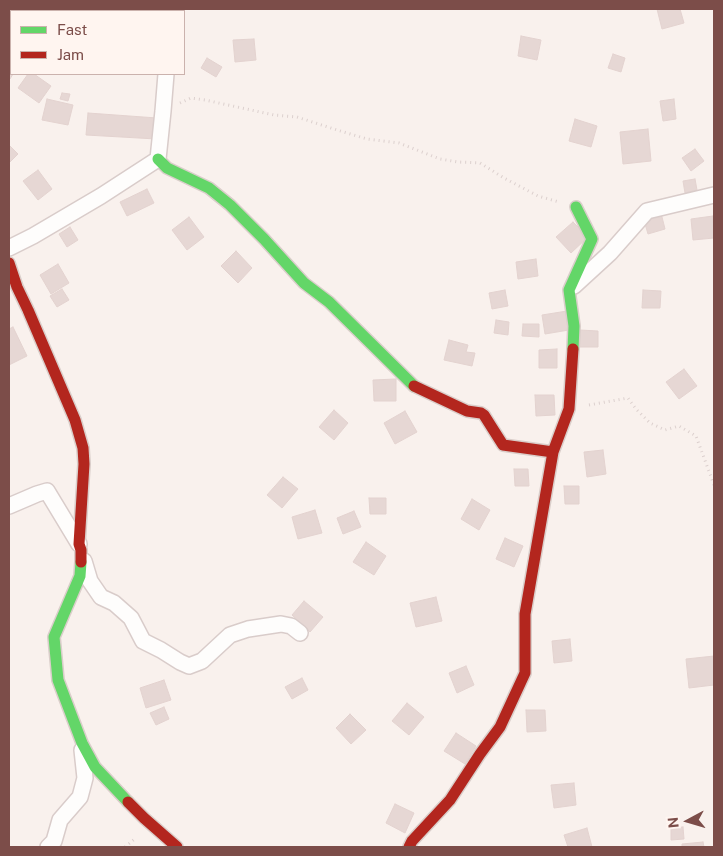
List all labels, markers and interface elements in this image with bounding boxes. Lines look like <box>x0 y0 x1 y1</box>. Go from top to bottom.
legend <box>10 10 185 75</box>
text: Fast <box>57 21 87 38</box>
text: Jam <box>57 46 84 63</box>
north arrow <box>663 796 713 846</box>
text: N <box>665 816 682 829</box>

